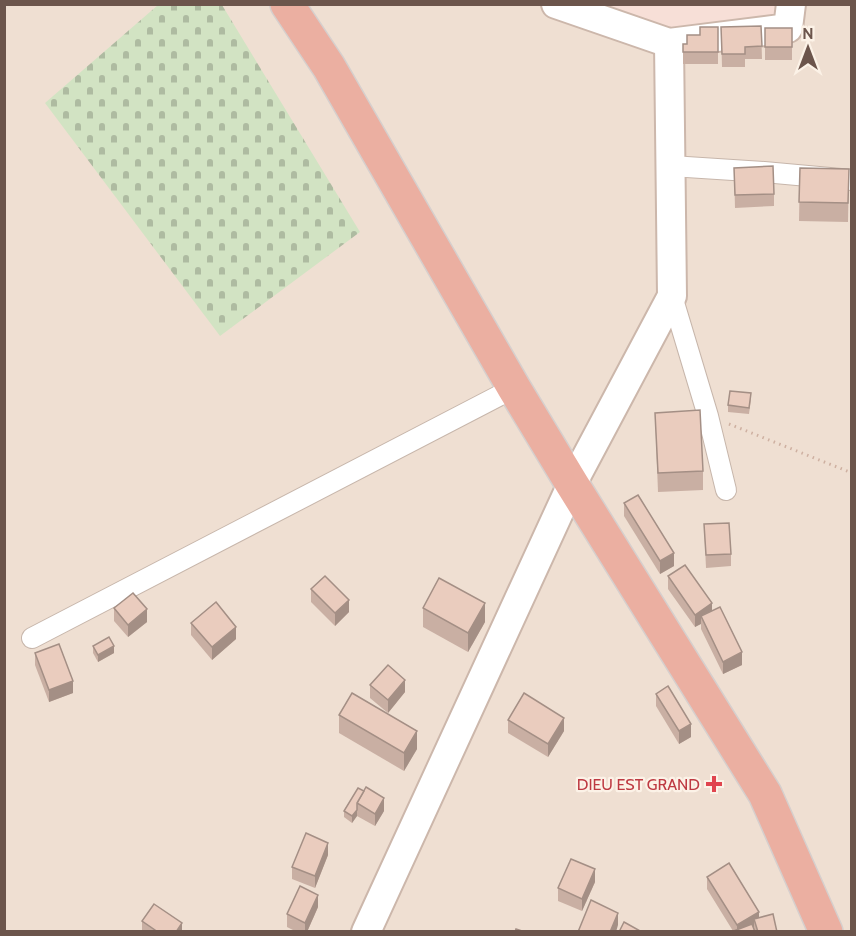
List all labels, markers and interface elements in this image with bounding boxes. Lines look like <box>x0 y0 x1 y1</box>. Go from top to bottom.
north arrow <box>778 18 838 78</box>
text: N <box>802 24 814 43</box>
place label: DIEU EST GRAND <box>577 775 700 794</box>
marker: DIEU EST GRAND <box>705 775 723 793</box>

